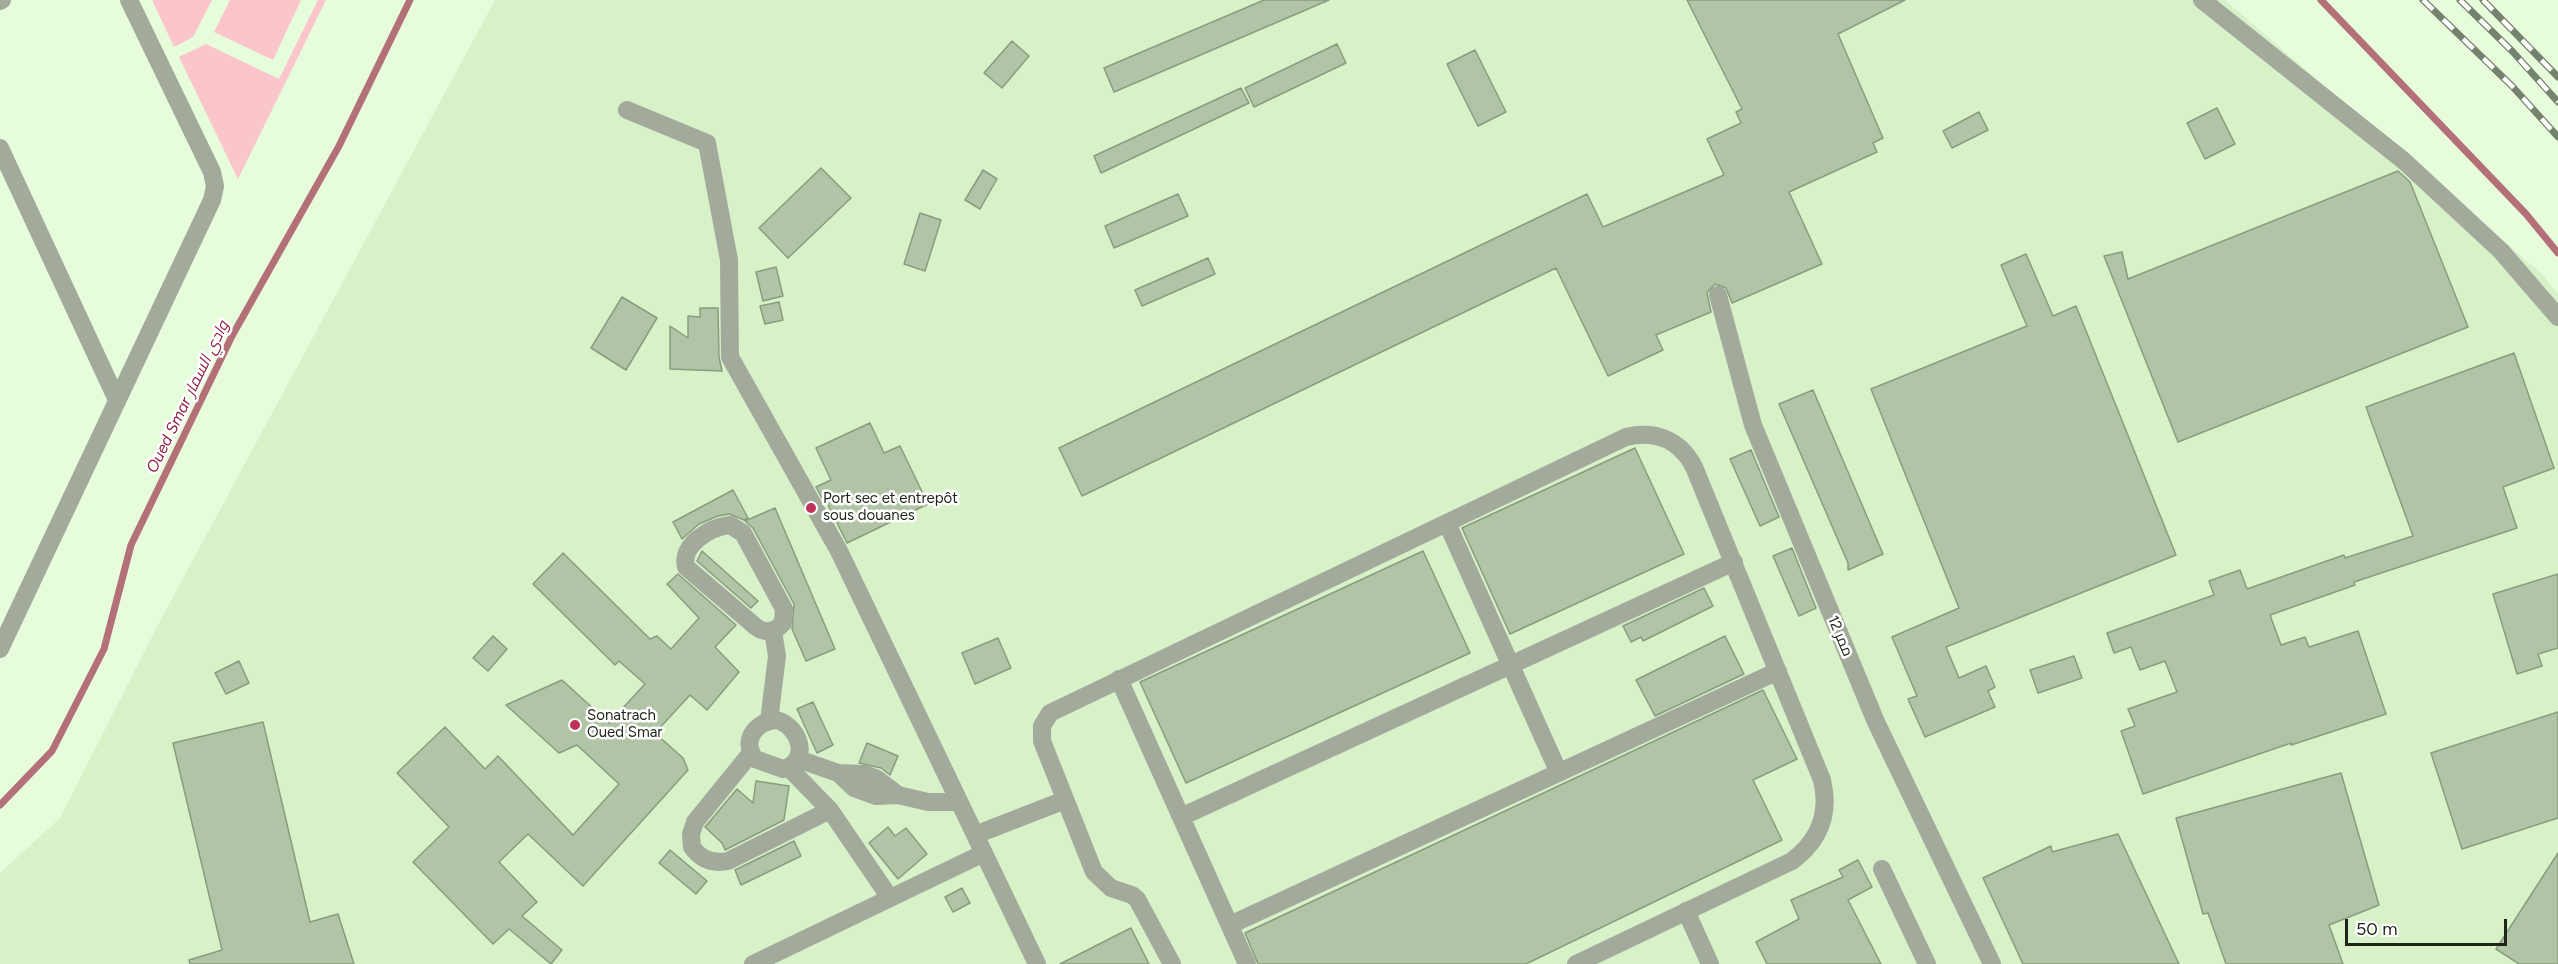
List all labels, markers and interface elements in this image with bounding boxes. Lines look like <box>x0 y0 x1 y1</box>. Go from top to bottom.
water label: Oued Smar وادي السمار <box>143 318 233 476</box>
place label: Port sec et entrepôt sous douanes <box>823 490 958 525</box>
marker: Port sec et entrepôt sous douanes <box>804 501 818 515</box>
street label: ممر 12 <box>1823 613 1857 659</box>
place label: Sonatrach Oued Smar <box>587 707 662 742</box>
marker: Sonatrach Oued Smar <box>568 718 582 732</box>
scale bar <box>2348 907 2510 945</box>
text: 50 m <box>2356 918 2398 940</box>

